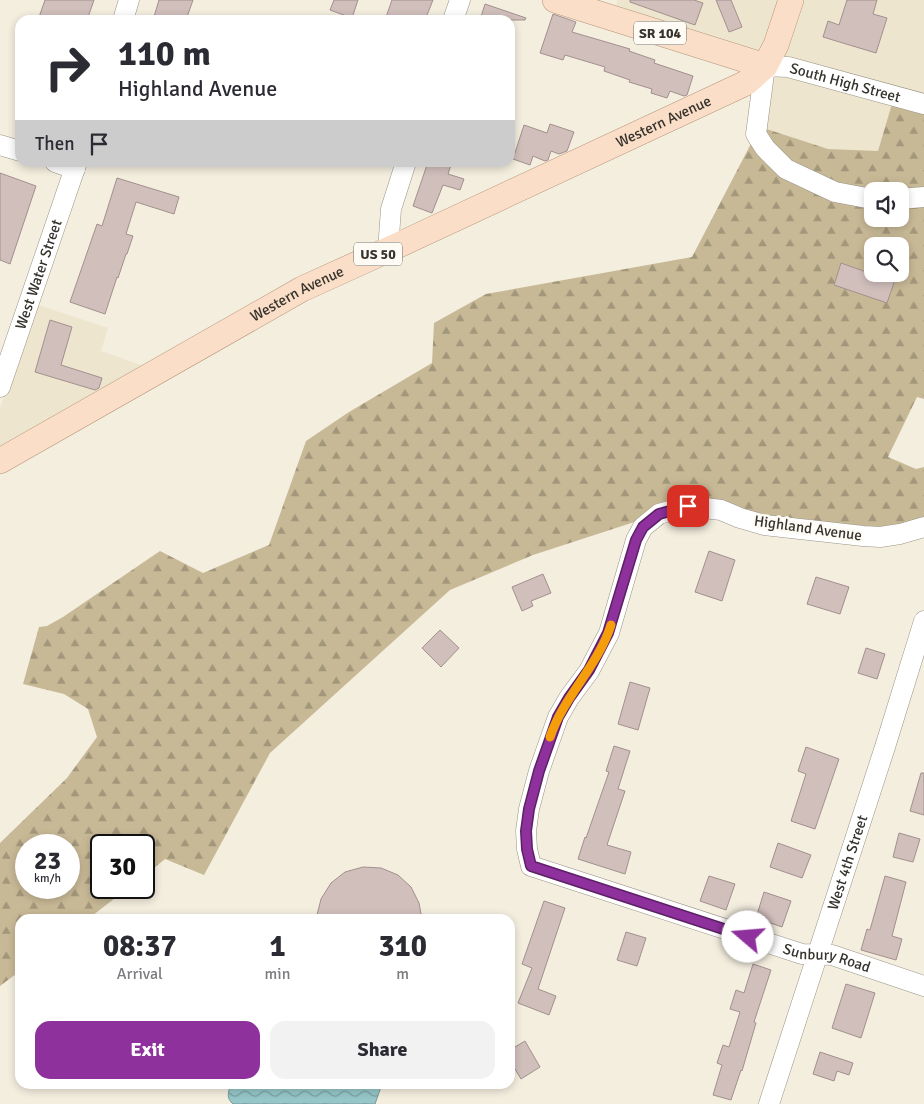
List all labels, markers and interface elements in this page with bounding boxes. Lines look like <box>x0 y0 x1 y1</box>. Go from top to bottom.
road number: SR 104 <box>634 22 686 44</box>
text: 110 m <box>118 32 211 75</box>
icon: right <box>35 35 100 100</box>
street label: South High Street <box>788 59 902 106</box>
text: Highland Avenue <box>118 75 277 102</box>
street label: Western Avenue <box>613 92 714 151</box>
icon: arrive <box>85 130 113 158</box>
text: Then <box>35 132 75 156</box>
map controls <box>864 182 909 282</box>
button: sound <box>864 182 909 227</box>
street label: West Water Street <box>11 217 66 332</box>
button: search <box>864 237 909 282</box>
road number: US 50 <box>354 242 402 266</box>
street label: Western Avenue <box>247 262 347 326</box>
pin <box>667 485 709 527</box>
icon: arrive <box>674 492 702 520</box>
street label: Highland Avenue <box>753 512 863 544</box>
street label: West 4th Street <box>824 813 871 912</box>
speed limit sign: 30 <box>90 834 155 899</box>
text: 23 <box>34 845 61 876</box>
text: km/h <box>34 871 61 886</box>
position arrow <box>721 910 773 962</box>
text: 08:37 <box>103 928 177 965</box>
text: 1 <box>269 928 286 965</box>
text: 310 <box>378 928 427 965</box>
street label: Sunbury Road <box>781 939 873 976</box>
text: Arrival <box>117 964 163 984</box>
text: min <box>265 964 290 984</box>
text: m <box>396 964 409 984</box>
button: Exit <box>35 1021 260 1079</box>
button: Share <box>270 1021 495 1079</box>

